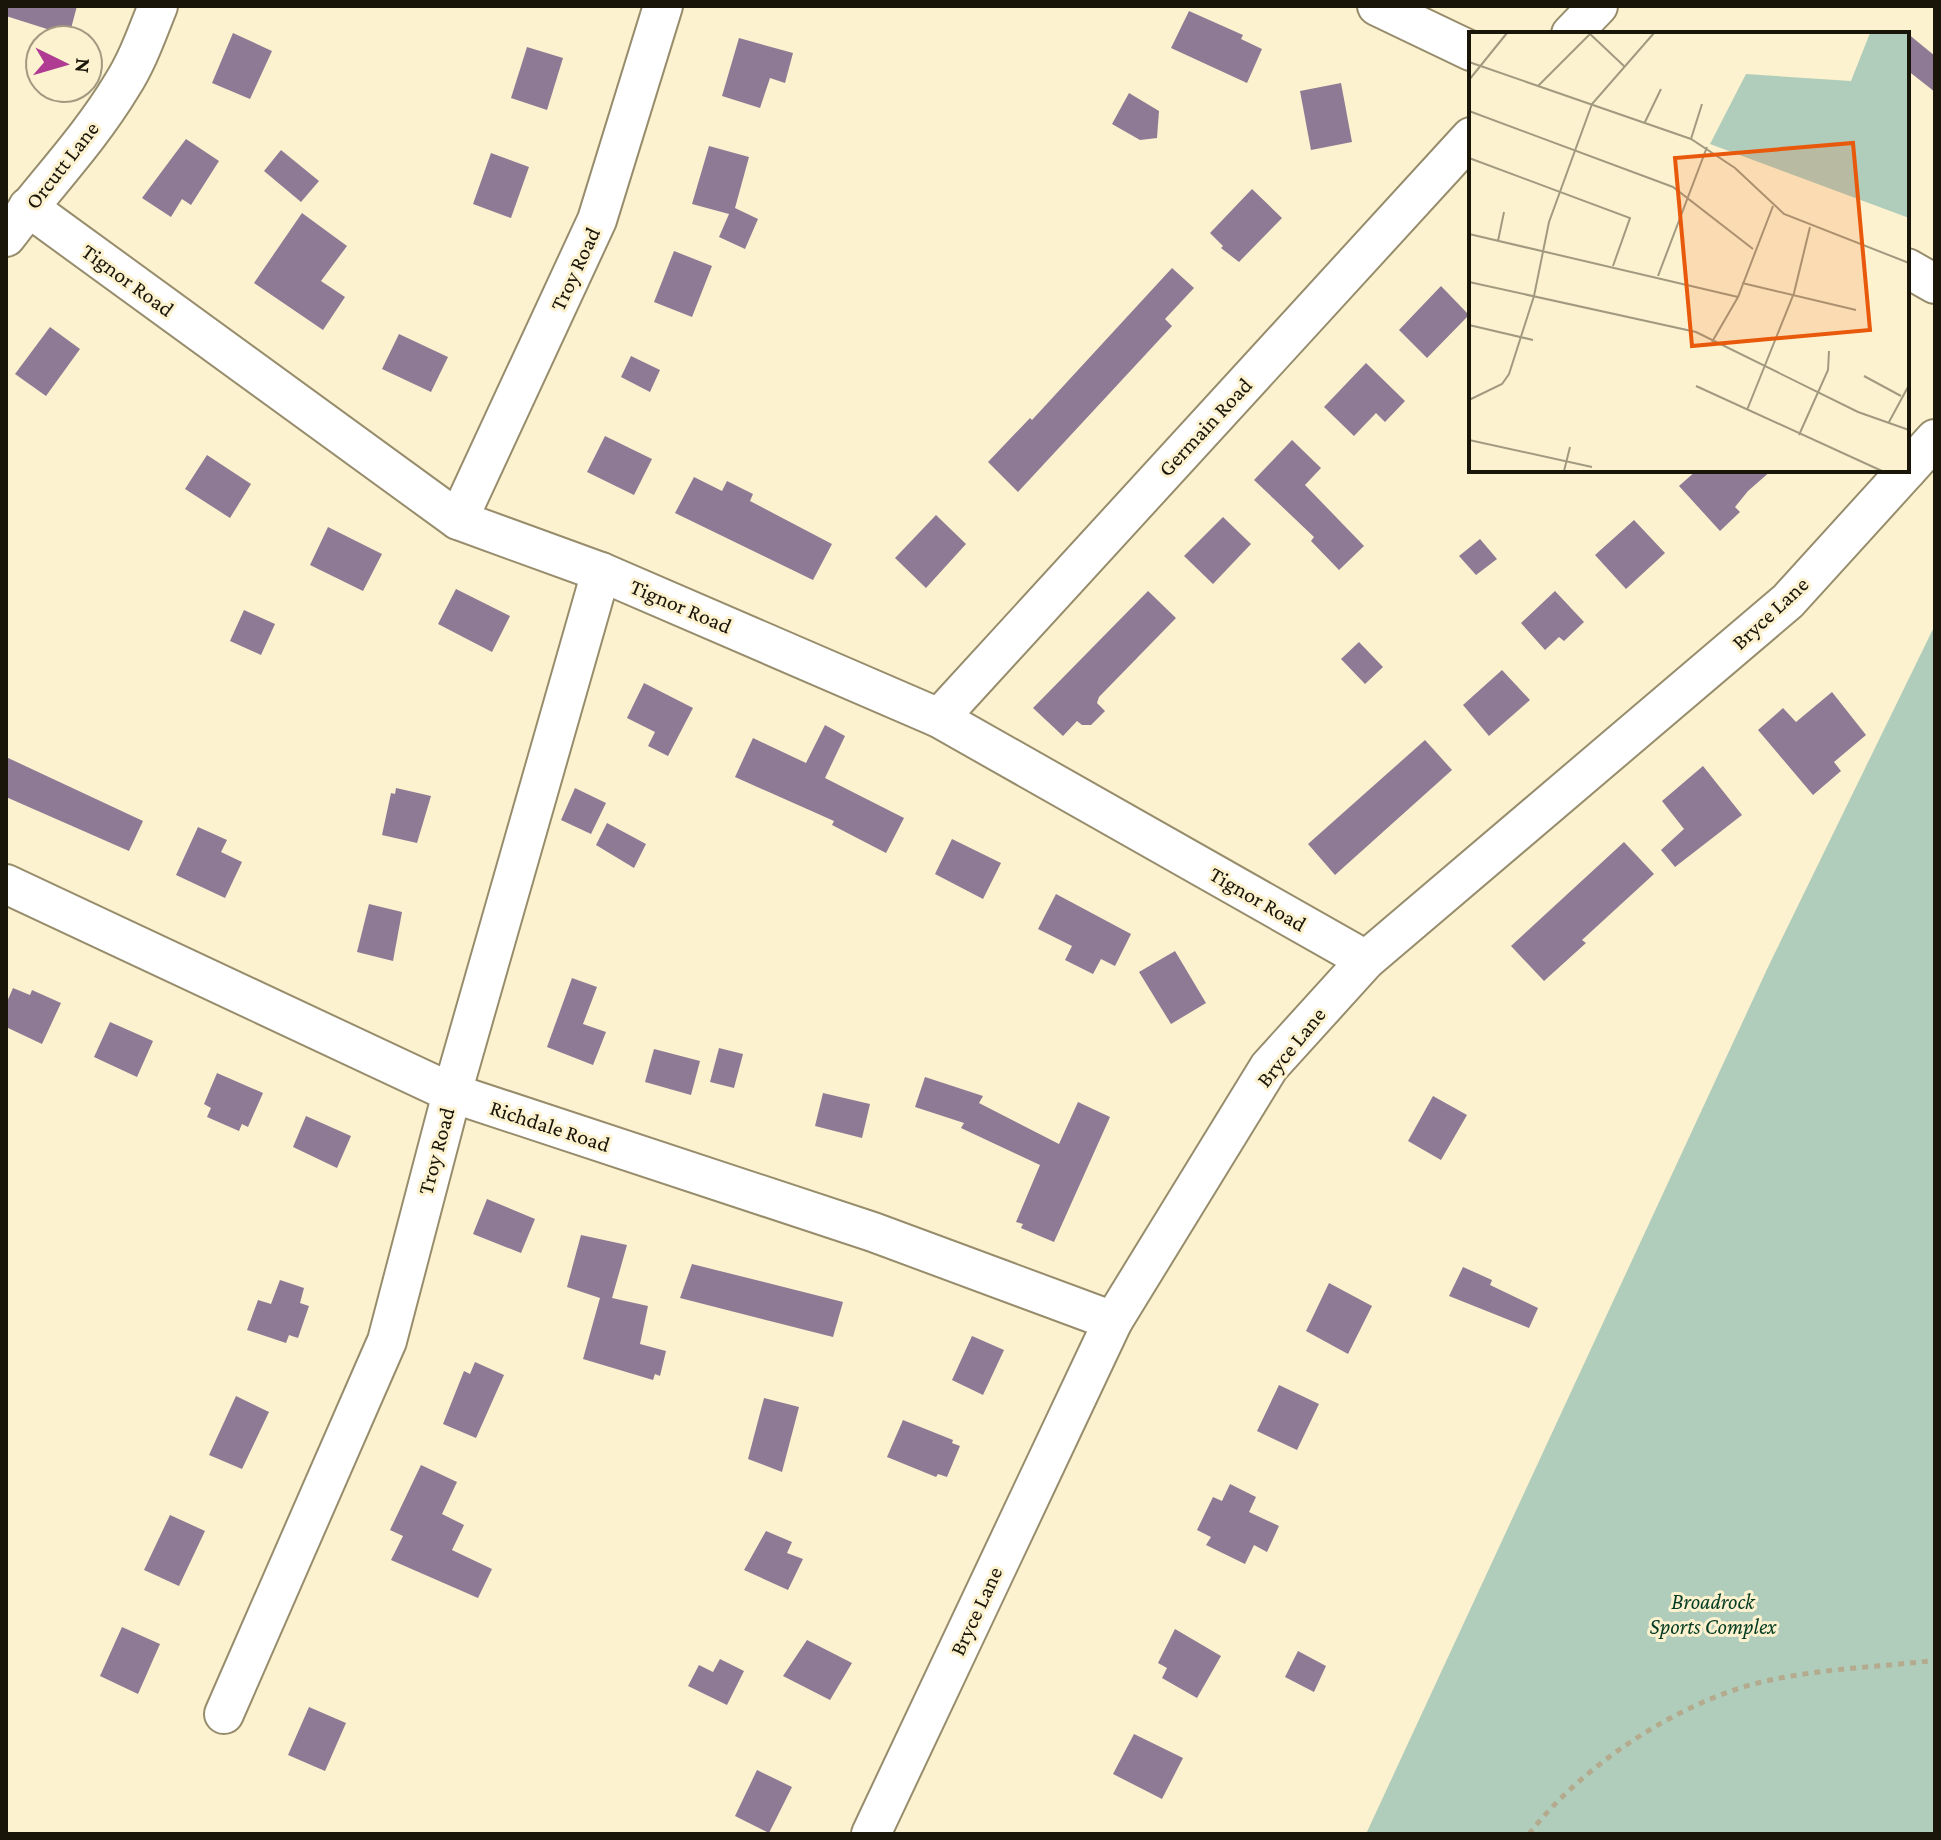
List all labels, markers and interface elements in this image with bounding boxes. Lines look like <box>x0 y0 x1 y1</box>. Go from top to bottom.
north arrow <box>24 24 104 104</box>
inset map <box>1469 32 1909 472</box>
text: N <box>70 57 97 74</box>
street label: Orcutt Lane <box>20 116 104 214</box>
street label: Troy Road <box>545 223 605 315</box>
street label: Tignor Road <box>77 238 179 322</box>
street label: Germain Road <box>1153 372 1257 481</box>
street label: Bryce Lane <box>1727 571 1813 655</box>
street label: Tignor Road <box>627 573 736 639</box>
street label: Tignor Road <box>1205 861 1311 937</box>
street label: Bryce Lane <box>1251 1002 1331 1092</box>
street label: Richdale Road <box>487 1095 614 1157</box>
street label: Troy Road <box>412 1104 460 1197</box>
street label: Bryce Lane <box>945 1563 1007 1659</box>
park label: Broadrock Sports Complex <box>1649 1589 1777 1639</box>

